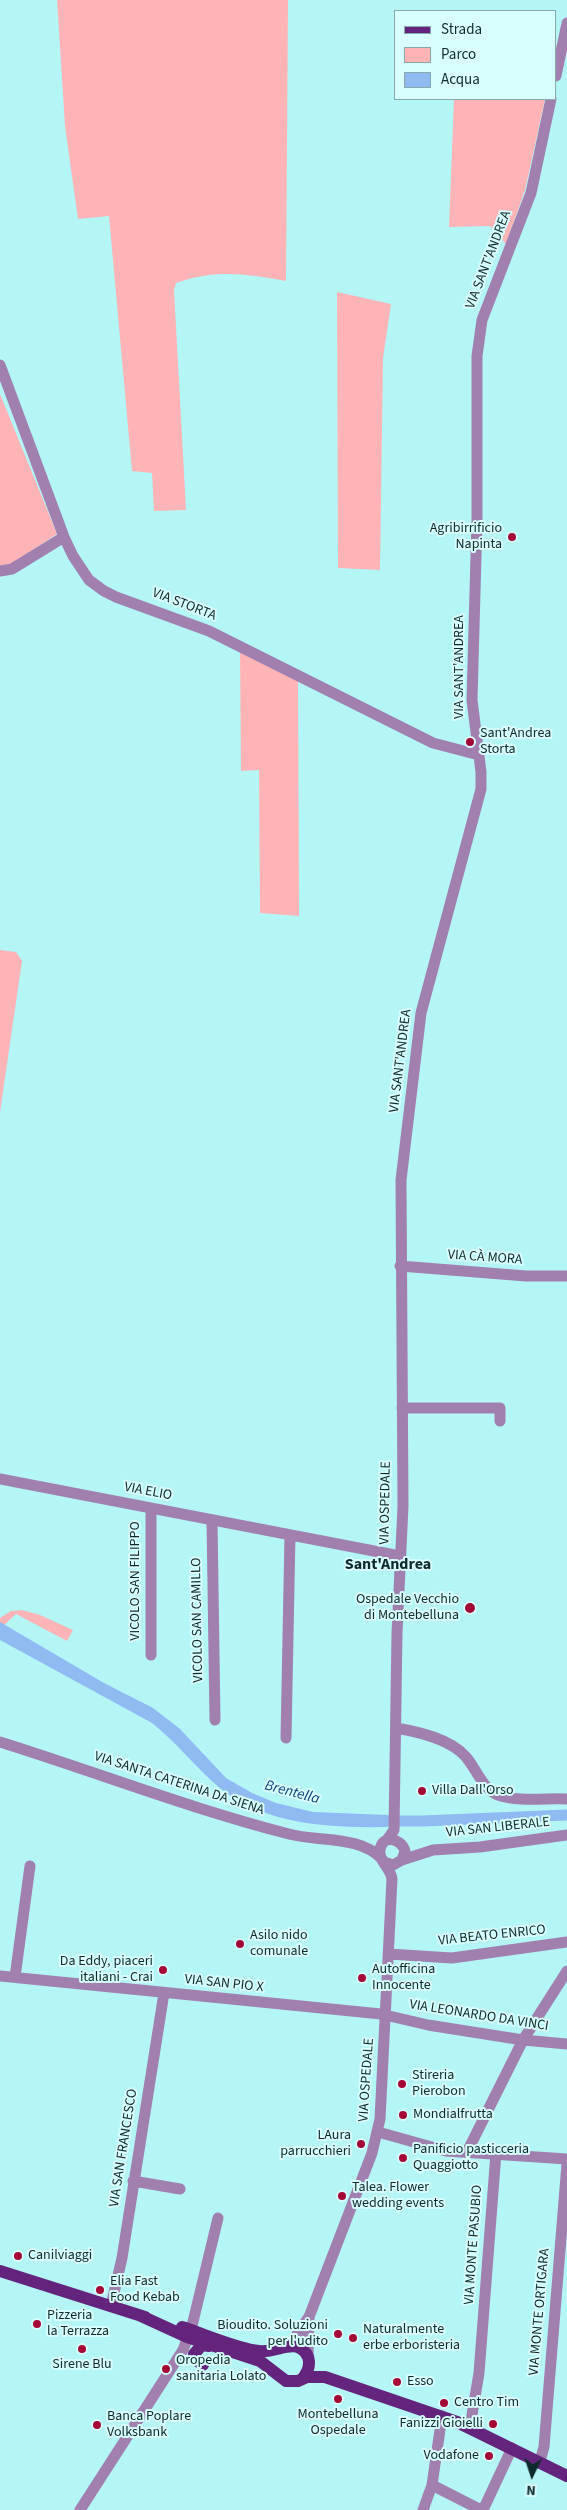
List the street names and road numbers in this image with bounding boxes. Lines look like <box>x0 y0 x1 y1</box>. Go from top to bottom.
street label: VIA SANT'ANDREA <box>463 209 515 311</box>
street label: VIA STORTA <box>150 585 218 625</box>
street label: VIA SANT'ANDREA <box>452 615 468 719</box>
street label: VIA SANT'ANDREA <box>386 1008 416 1114</box>
street label: VIA CÀ MORA <box>447 1247 523 1269</box>
street label: VIA OSPEDALE <box>377 1461 395 1545</box>
street label: VIA ELIO <box>123 1479 173 1505</box>
street label: VICOLO SAN FILIPPO <box>128 1521 144 1641</box>
street label: VICOLO SAN CAMILLO <box>189 1557 207 1683</box>
street label: VIA SANTA CATERINA DA SIENA <box>92 1749 266 1819</box>
street label: VIA SAN LIBERALE <box>445 1814 551 1842</box>
street label: VIA BEATO ENRICO <box>437 1922 547 1950</box>
street label: VIA SAN PIO X <box>184 1972 264 1996</box>
street label: VIA LEONARDO DA VINCI <box>408 1997 550 2035</box>
street label: VIA OSPEDALE <box>356 2038 378 2122</box>
street label: VIA SAN FRANCESCO <box>106 2088 142 2208</box>
street label: VIA MONTE PASUBIO <box>461 2185 487 2305</box>
street label: VIA MONTE ORTIGARA <box>526 2248 554 2376</box>

